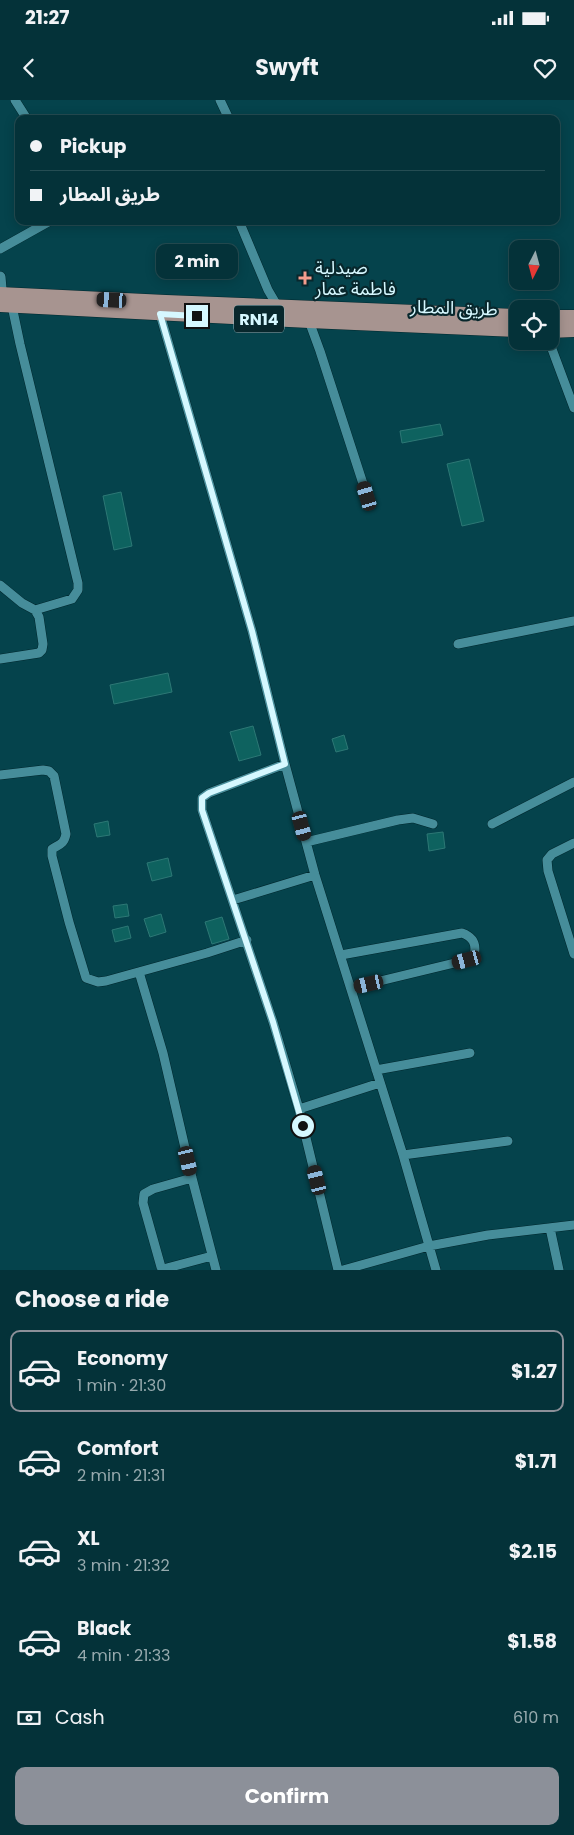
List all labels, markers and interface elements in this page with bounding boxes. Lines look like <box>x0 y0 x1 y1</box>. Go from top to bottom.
text: 21:27 <box>25 4 69 31</box>
text: Swyft <box>255 52 319 83</box>
icon: back <box>15 54 43 82</box>
icon: heart <box>531 54 559 82</box>
text: Pickup <box>60 133 126 160</box>
text: طريق المطار <box>60 181 160 208</box>
north arrow <box>509 240 559 290</box>
map controls <box>509 240 559 350</box>
callout: 2 min <box>156 244 238 278</box>
text: 2 min <box>175 250 219 273</box>
place label: صيدلية فاطمة عمار <box>314 255 396 301</box>
marker: صيدلية فاطمة عمار <box>299 272 311 284</box>
car <box>96 292 127 308</box>
street label: طريق المطار <box>409 293 498 322</box>
button: locate <box>509 300 559 350</box>
route end <box>186 305 208 327</box>
road number: RN14 <box>234 305 284 332</box>
car <box>355 479 378 513</box>
car <box>290 810 313 842</box>
car <box>450 949 483 971</box>
car <box>352 973 385 995</box>
route start <box>292 1115 314 1137</box>
car <box>177 1145 198 1177</box>
car <box>306 1164 327 1196</box>
text: Choose a ride <box>15 1284 169 1315</box>
text: Economy <box>77 1345 168 1372</box>
icon: car <box>17 1349 62 1394</box>
text: $1.27 <box>511 1358 557 1385</box>
text: 1 min · 21:30 <box>77 1374 166 1397</box>
text: Comfort <box>77 1435 159 1462</box>
icon: car <box>17 1439 62 1484</box>
text: $1.71 <box>515 1448 557 1475</box>
text: 2 min · 21:31 <box>77 1464 165 1487</box>
text: XL <box>77 1525 100 1552</box>
icon: car <box>17 1529 62 1574</box>
text: $2.15 <box>509 1538 557 1565</box>
text: 3 min · 21:32 <box>77 1554 170 1577</box>
text: Black <box>77 1615 131 1642</box>
icon: car <box>17 1619 62 1664</box>
text: $1.58 <box>507 1628 557 1655</box>
text: 4 min · 21:33 <box>77 1644 171 1667</box>
icon: cash <box>15 1704 43 1732</box>
text: Cash <box>55 1704 105 1731</box>
text: 610 m <box>513 1706 559 1729</box>
button: Confirm <box>15 1767 559 1825</box>

